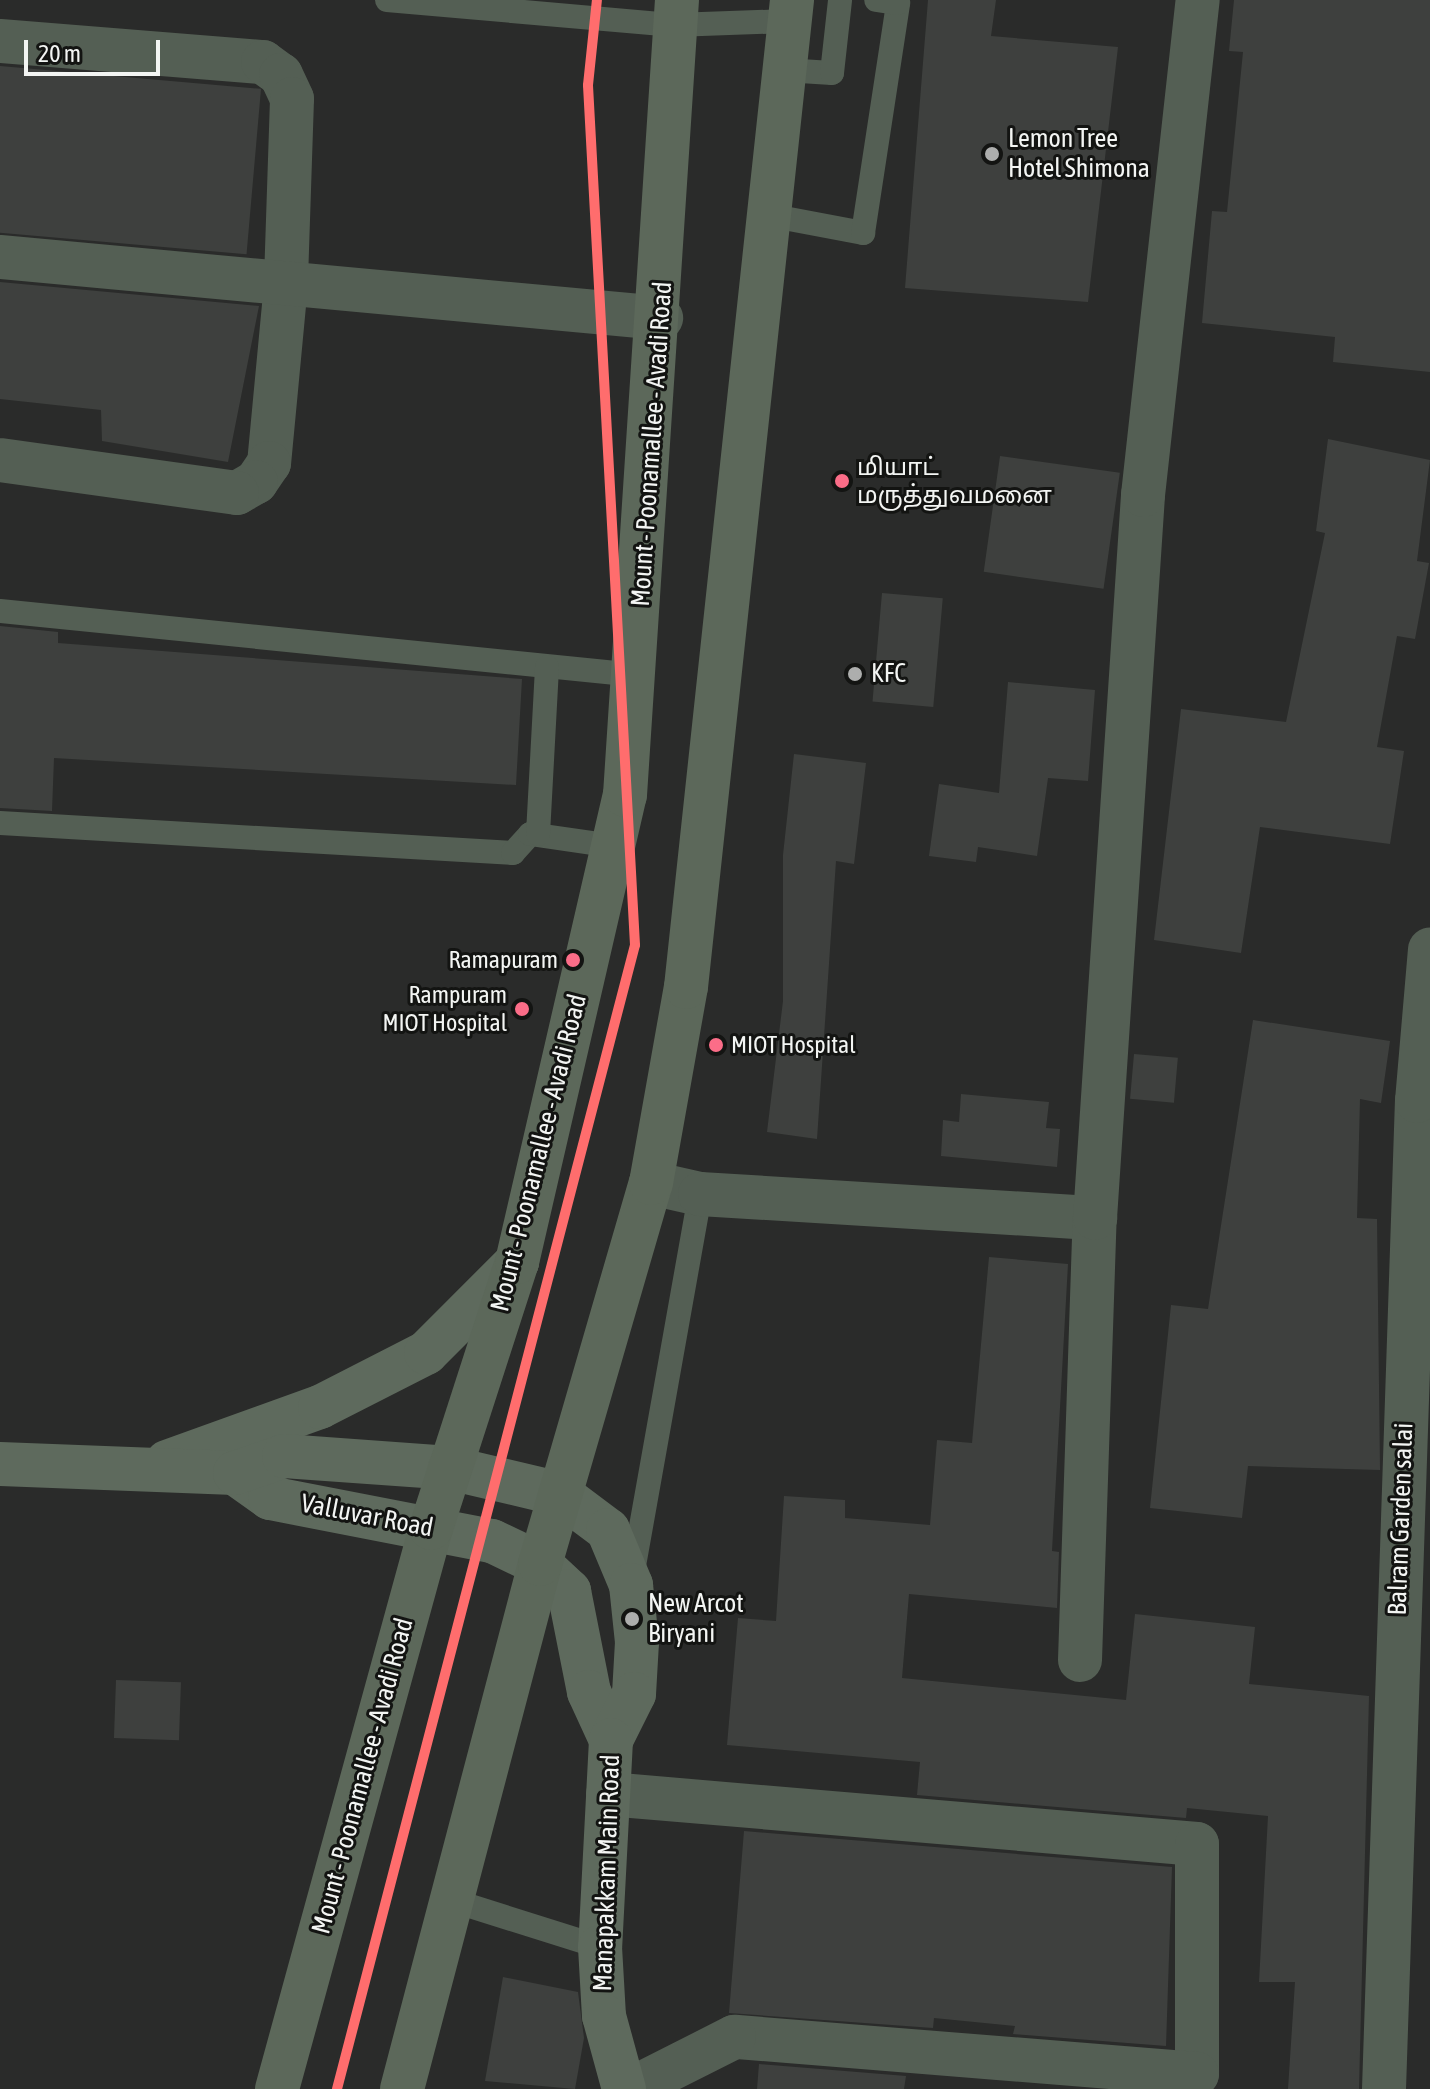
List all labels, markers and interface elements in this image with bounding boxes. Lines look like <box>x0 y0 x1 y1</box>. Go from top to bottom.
scale bar <box>28 24 164 74</box>
text: 20 m <box>38 40 81 67</box>
place label: Lemon Tree Hotel Shimona <box>1008 123 1150 184</box>
marker: Lemon Tree Hotel Shimona <box>983 145 1001 163</box>
street label: Mount - Poonamallee - Avadi Road <box>625 280 679 608</box>
place label: மியாட் மருத்துவமனை <box>857 453 1052 509</box>
marker: மியாட் மருத்துவமனை <box>834 473 850 489</box>
place label: KFC <box>871 658 906 690</box>
marker: KFC <box>846 665 864 683</box>
place label: Ramapuram <box>448 946 558 974</box>
marker: Ramapuram <box>565 952 581 968</box>
place label: Rampuram MIOT Hospital <box>382 981 507 1037</box>
street label: Mount - Poonamallee - Avadi Road <box>484 991 594 1315</box>
marker: Rampuram MIOT Hospital <box>514 1001 530 1017</box>
place label: MIOT Hospital <box>731 1031 856 1059</box>
marker: MIOT Hospital <box>708 1037 724 1053</box>
street label: Balram Garden salai <box>1382 1422 1420 1616</box>
street label: Valluvar Road <box>298 1488 436 1544</box>
place label: New Arcot Biryani <box>648 1588 744 1650</box>
marker: New Arcot Biryani <box>623 1610 641 1628</box>
street label: Mount - Poonamallee - Avadi Road <box>306 1615 420 1937</box>
street label: Manapakkam Main Road <box>587 1754 627 1992</box>

